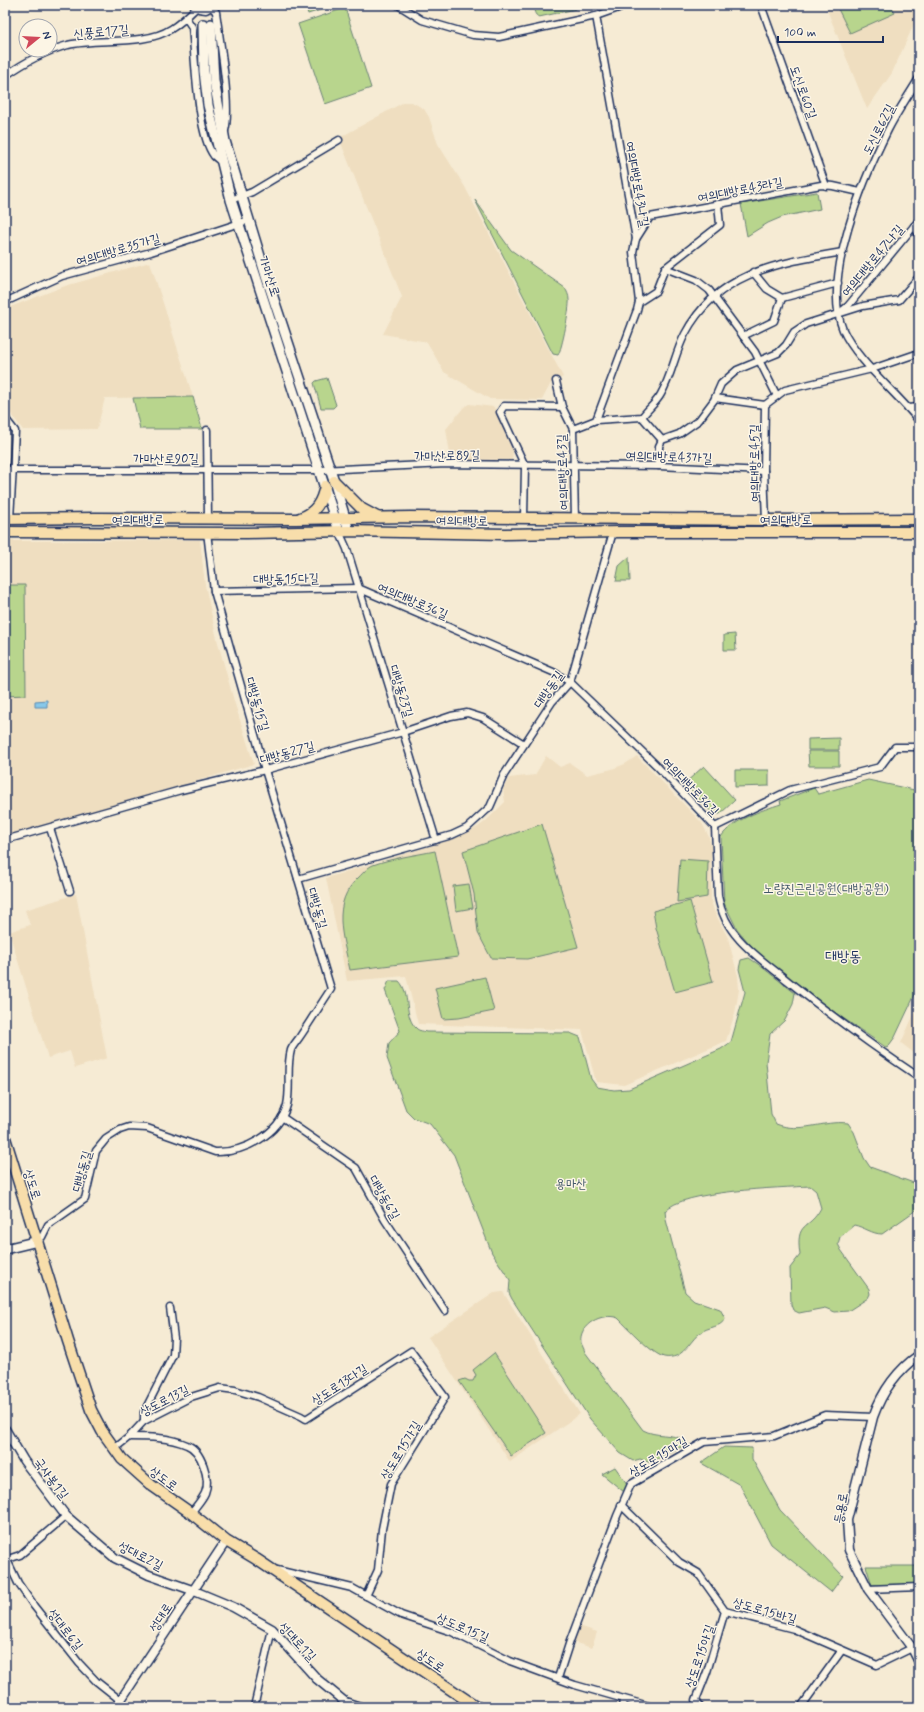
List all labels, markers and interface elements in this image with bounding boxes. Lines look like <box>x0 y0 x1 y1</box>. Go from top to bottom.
north arrow <box>18 18 58 58</box>
scale bar <box>778 18 883 44</box>
street label: 신풍로17길 <box>73 22 130 43</box>
text: 100 m <box>784 25 816 41</box>
text: N <box>39 30 54 41</box>
street label: 도신로60길 <box>785 63 820 122</box>
street label: 도신로62길 <box>859 101 899 158</box>
street label: 여의대방로43나길 <box>621 140 652 228</box>
street label: 여의대방로43라길 <box>696 174 784 207</box>
street label: 여의대방로47나길 <box>838 222 908 300</box>
street label: 여의대방로35가길 <box>74 230 163 271</box>
street label: 가마산로 <box>254 254 283 299</box>
street label: 여의대방로45길 <box>747 424 764 502</box>
street label: 여의대방로43길 <box>554 434 573 510</box>
street label: 가마산로89길 <box>414 447 480 466</box>
street label: 여의대방로43가길 <box>625 447 713 468</box>
street label: 가마산로90길 <box>133 451 199 468</box>
street label: 여의대방로 <box>112 512 164 529</box>
street label: 여의대방로 <box>760 512 812 529</box>
street label: 여의대방로 <box>436 513 488 530</box>
street label: 대방동15다길 <box>253 570 319 589</box>
street label: 여의대방로36길 <box>374 579 450 624</box>
street label: 대방동23길 <box>385 663 417 720</box>
street label: 대방동길 <box>530 668 568 712</box>
street label: 대방동15길 <box>241 675 272 733</box>
street label: 대방동27길 <box>258 738 317 769</box>
street label: 여의대방로36길 <box>658 754 722 820</box>
park label: 노량진근린공원(대방공원) <box>763 881 889 898</box>
street label: 대방동길 <box>303 886 330 931</box>
district label: 대방동 <box>825 947 861 967</box>
street label: 대방동길 <box>69 1149 96 1194</box>
street label: 상도로 <box>19 1167 45 1202</box>
street label: 대방동6길 <box>364 1172 403 1223</box>
park label: 용마산 <box>555 1176 587 1193</box>
street label: 상도로13다길 <box>308 1361 371 1410</box>
street label: 상도로13길 <box>137 1382 192 1421</box>
street label: 상도로15가길 <box>377 1418 426 1483</box>
street label: 상도로15마길 <box>626 1433 691 1482</box>
street label: 국사봉1길 <box>30 1455 72 1503</box>
street label: 상도로 <box>145 1463 181 1495</box>
street label: 등용로 <box>830 1491 853 1525</box>
street label: 성대로2길 <box>115 1538 166 1575</box>
street label: 상도로15바길 <box>731 1594 799 1629</box>
street label: 성대로 <box>146 1600 177 1636</box>
street label: 성대로6길 <box>43 1606 86 1654</box>
street label: 상도로15길 <box>434 1610 491 1647</box>
street label: 성대로1길 <box>274 1619 319 1665</box>
street label: 상도로15아길 <box>682 1623 719 1690</box>
street label: 상도로 <box>412 1645 448 1677</box>

